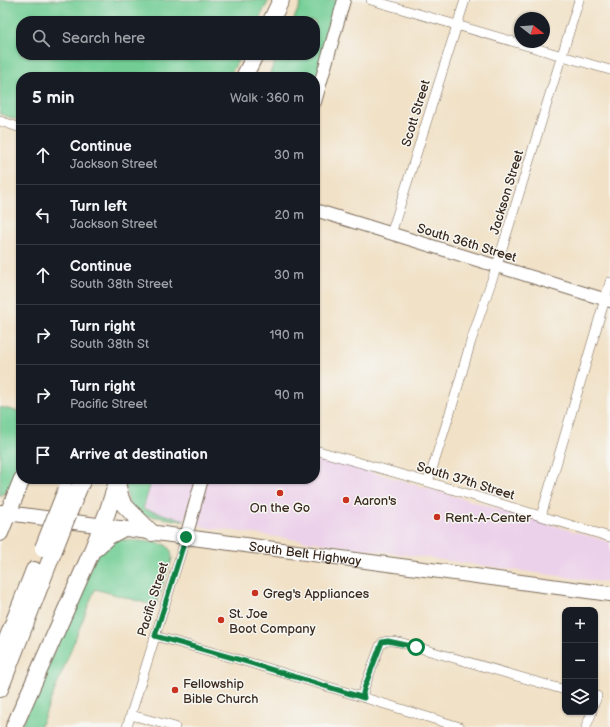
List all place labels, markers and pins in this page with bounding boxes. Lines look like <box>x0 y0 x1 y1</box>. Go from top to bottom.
marker: On the Go <box>275 488 285 498</box>
place label: Aaron's <box>354 493 397 509</box>
marker: Aaron's <box>341 495 351 505</box>
place label: On the Go <box>250 500 310 516</box>
place label: Rent-A-Center <box>445 510 531 526</box>
marker: Rent-A-Center <box>432 512 442 522</box>
place label: Greg's Appliances <box>263 586 370 602</box>
marker: Greg's Appliances <box>250 588 260 598</box>
place label: St. Joe Boot Company <box>229 606 316 637</box>
marker: St. Joe Boot Company <box>216 615 226 625</box>
place label: Fellowship Bible Church <box>183 676 258 707</box>
marker: Fellowship Bible Church <box>170 685 180 695</box>

